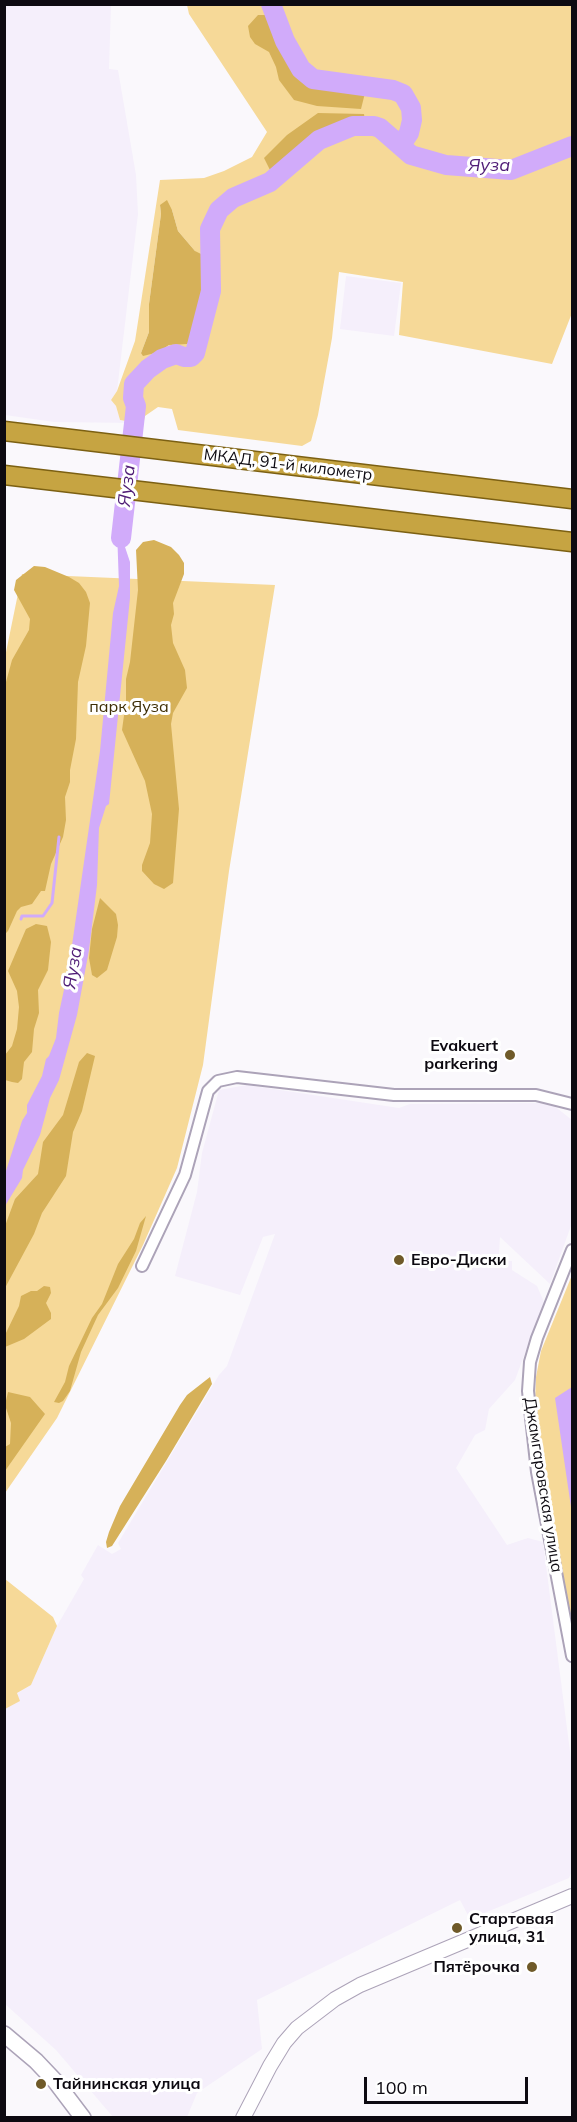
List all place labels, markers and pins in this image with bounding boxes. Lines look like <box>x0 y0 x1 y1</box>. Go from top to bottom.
place label: Evakuert parkering <box>424 1036 498 1074</box>
marker: Evakuert parkering <box>503 1048 517 1062</box>
place label: Евро-Диски <box>411 1250 507 1270</box>
marker: Евро-Диски <box>392 1253 406 1267</box>
place label: Стартовая улица, 31 <box>469 1909 554 1947</box>
marker: Стартовая улица, 31 <box>450 1921 464 1935</box>
place label: Пятёрочка <box>433 1957 520 1977</box>
marker: Пятёрочка <box>525 1960 539 1974</box>
place label: Тайнинская улица <box>53 2074 201 2094</box>
marker: Тайнинская улица <box>34 2077 48 2091</box>

